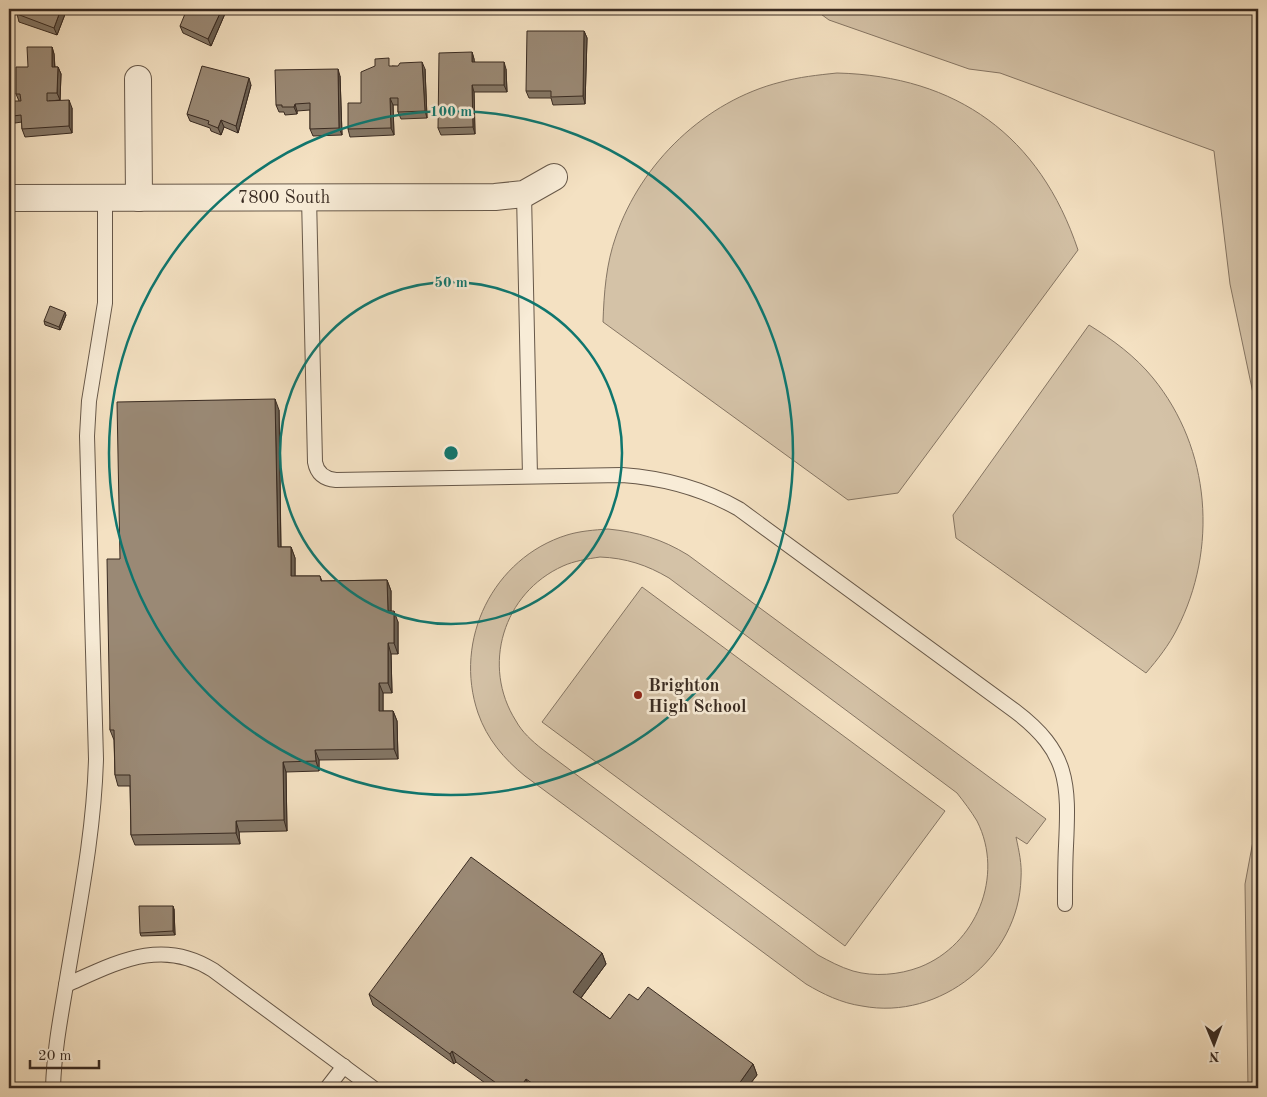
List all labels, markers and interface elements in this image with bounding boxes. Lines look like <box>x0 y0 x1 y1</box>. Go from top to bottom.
text: 100 m <box>430 105 472 120</box>
street label: 7800 South <box>238 189 331 207</box>
text: 50 m <box>434 276 468 291</box>
centre of rings <box>442 444 460 462</box>
place label: Brighton High School <box>648 677 747 716</box>
marker: Brighton High School <box>632 689 644 701</box>
north arrow <box>1190 1020 1240 1070</box>
scale bar <box>30 1037 99 1069</box>
text: 20 m <box>38 1049 72 1064</box>
text: N <box>1208 1049 1220 1063</box>

